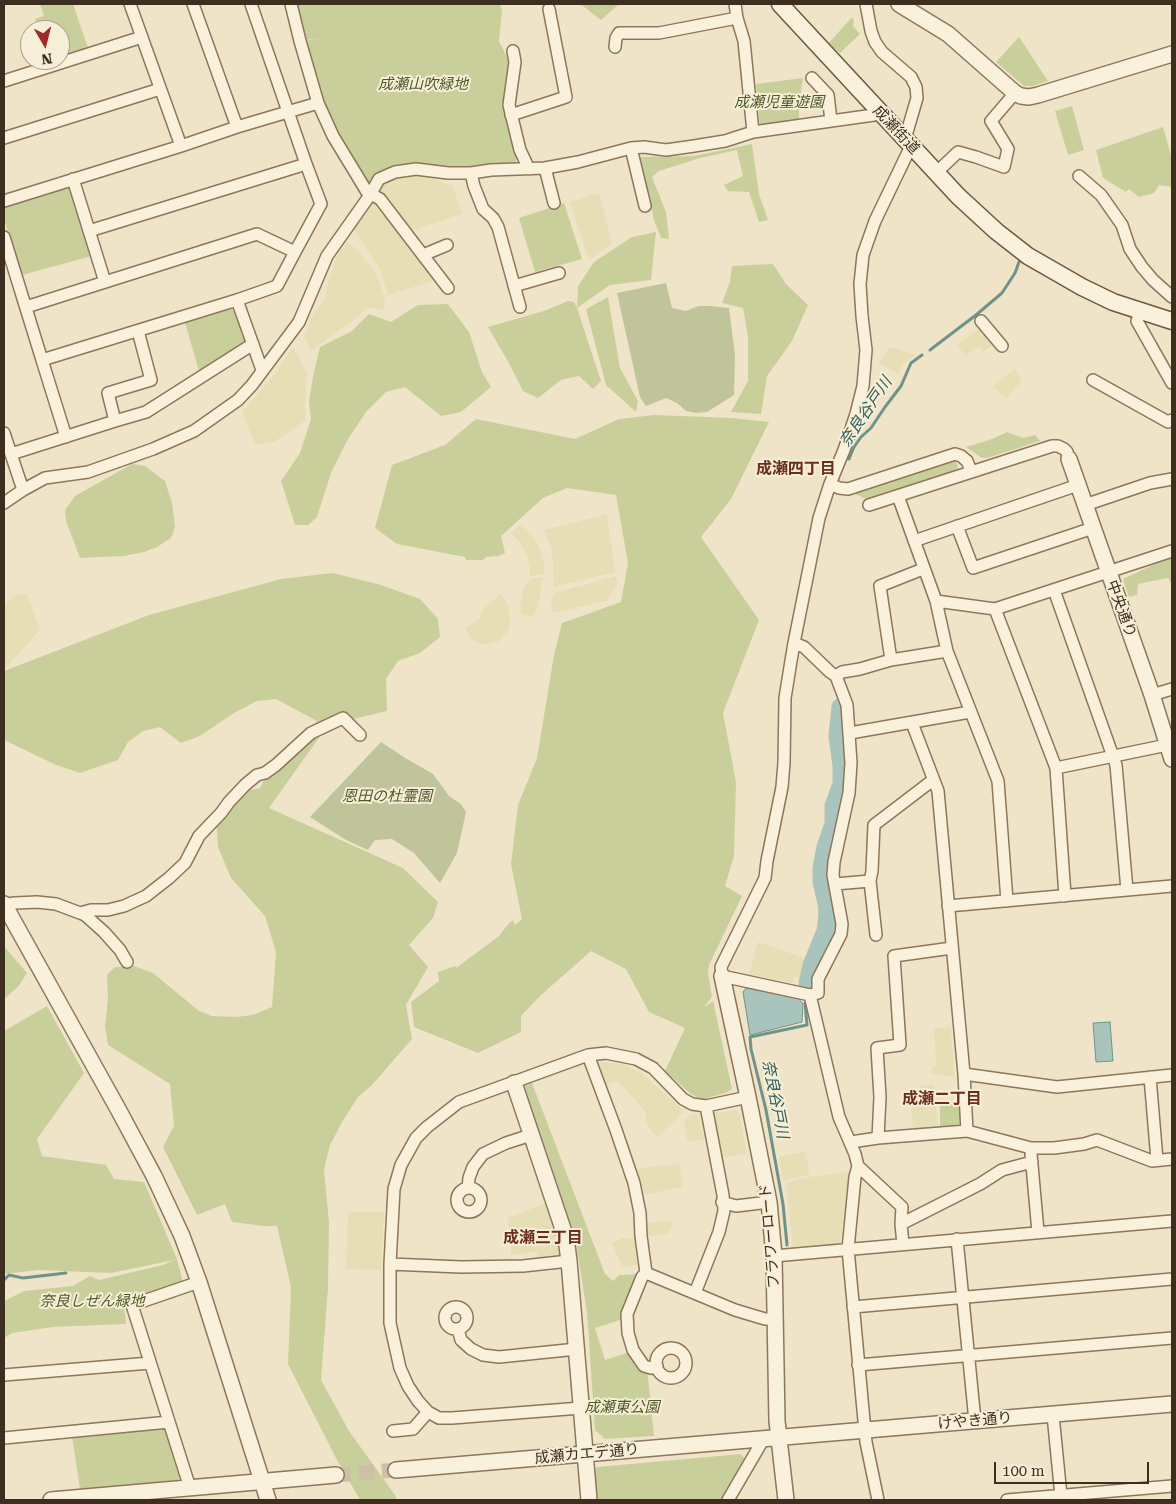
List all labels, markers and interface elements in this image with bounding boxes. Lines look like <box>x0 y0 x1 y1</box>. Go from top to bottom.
north arrow <box>20 20 70 70</box>
text: N <box>40 50 53 68</box>
park label: 成瀬山吹緑地 <box>378 76 468 94</box>
park label: 成瀬児童遊園 <box>734 94 824 112</box>
street label: 成瀬街道 <box>869 102 923 158</box>
water label: 奈良谷戸川 <box>836 373 896 451</box>
district label: 成瀬四丁目 <box>756 459 836 479</box>
street label: 中央通り <box>1102 578 1140 640</box>
park label: 恩田の杜霊園 <box>342 788 432 806</box>
water label: 奈良谷戸川 <box>758 1058 792 1140</box>
district label: 成瀬二丁目 <box>902 1089 982 1109</box>
street label: フラワーロード <box>756 1183 784 1289</box>
district label: 成瀬三丁目 <box>503 1228 583 1248</box>
park label: 奈良しぜん緑地 <box>40 1293 144 1311</box>
park label: 成瀬東公園 <box>585 1399 659 1417</box>
street label: けやき通り <box>937 1409 1013 1433</box>
street label: 成瀬カエデ通り <box>534 1440 640 1468</box>
scale bar <box>996 1452 1151 1484</box>
text: 100 m <box>1002 1462 1045 1480</box>

